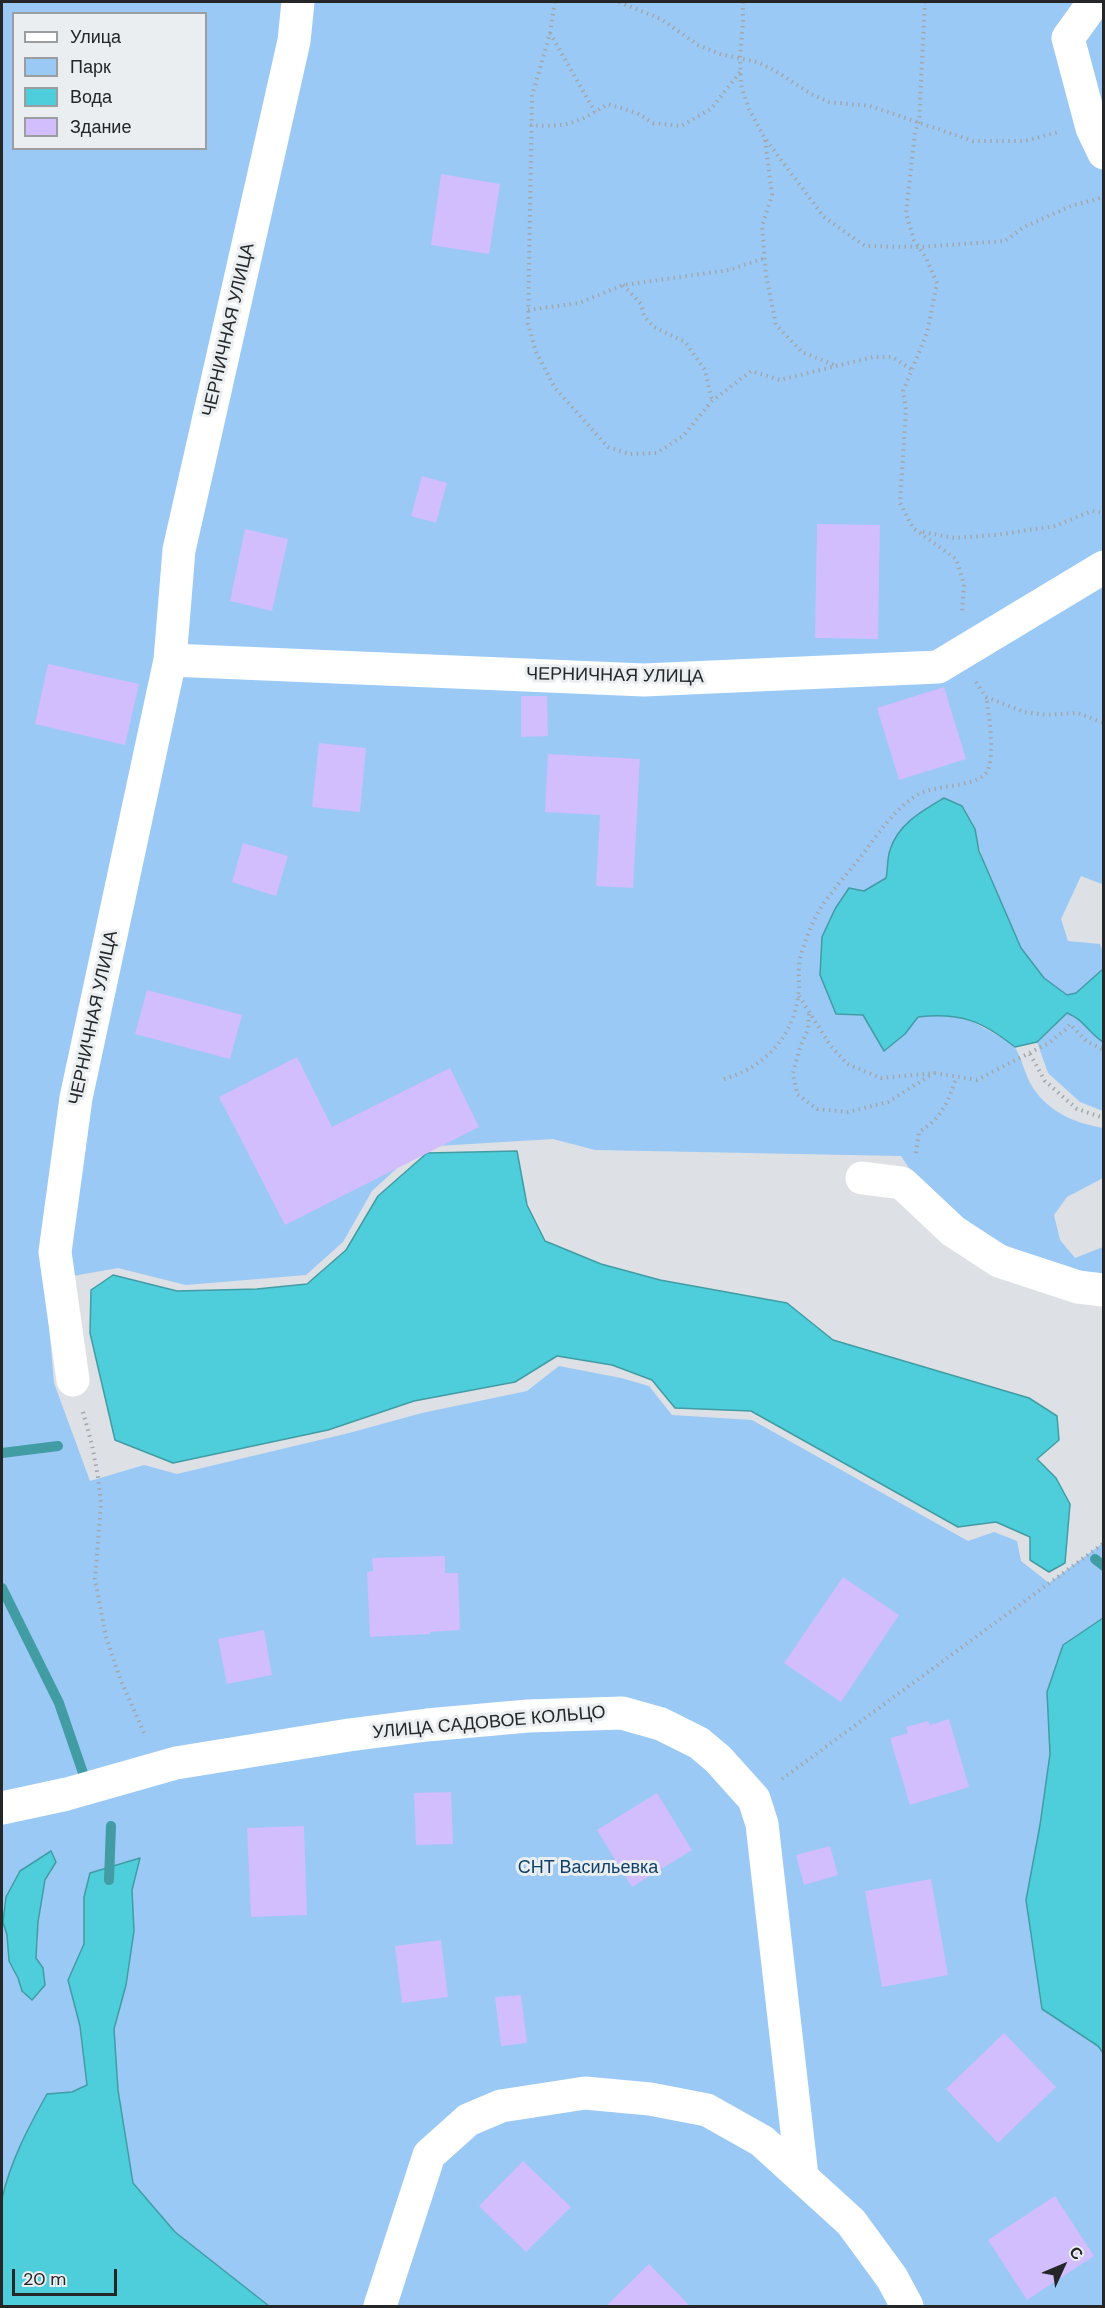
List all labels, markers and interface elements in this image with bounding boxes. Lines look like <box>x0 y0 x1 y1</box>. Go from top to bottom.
legend <box>12 12 207 150</box>
text: Улица <box>70 25 121 49</box>
text: Парк <box>70 55 111 79</box>
text: Вода <box>70 85 112 109</box>
text: Здание <box>70 115 131 139</box>
street label: ЧЕРНИЧНАЯ УЛИЦА <box>198 241 260 419</box>
street label: ЧЕРНИЧНАЯ УЛИЦА <box>526 664 704 688</box>
street label: ЧЕРНИЧНАЯ УЛИЦА <box>65 929 123 1107</box>
street label: УЛИЦА САДОВОЕ КОЛЬЦО <box>372 1702 606 1744</box>
park label: СНТ Васильевка <box>518 1857 658 1879</box>
north arrow <box>1033 2236 1093 2296</box>
text: С <box>1065 2242 1088 2265</box>
scale bar <box>15 2257 120 2295</box>
text: 20 m <box>23 2267 66 2291</box>

